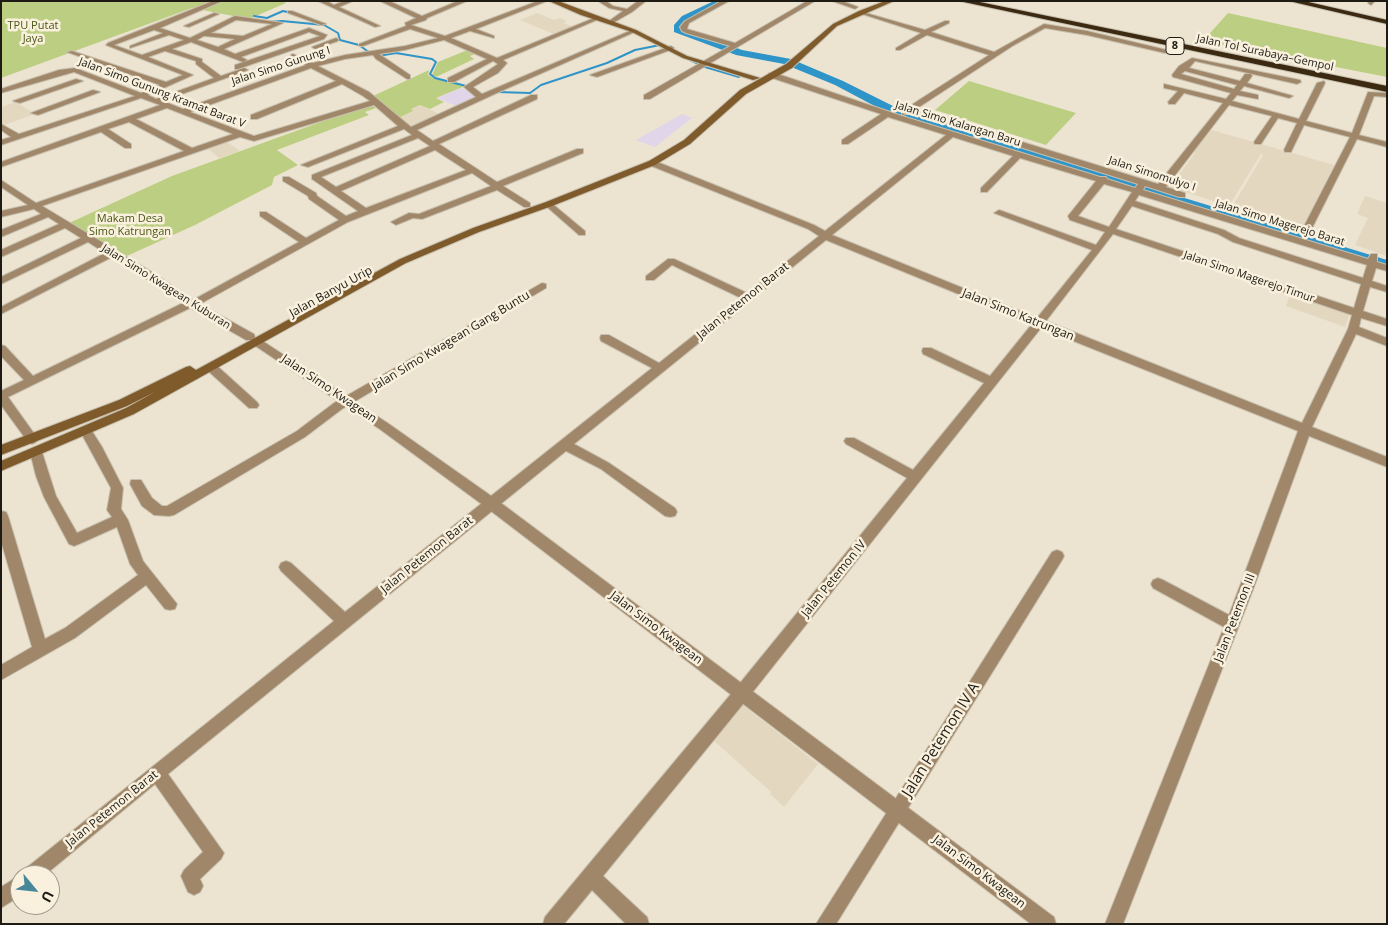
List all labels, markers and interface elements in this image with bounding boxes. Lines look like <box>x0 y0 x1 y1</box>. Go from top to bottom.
park label: TPU Putat Jaya <box>8 19 58 45</box>
street label: Jalan Tol Surabaya–Gempol <box>1195 32 1335 74</box>
road number: 8 <box>1166 37 1184 54</box>
street label: Jalan Simo Gunung I <box>230 44 332 88</box>
street label: Jalan Simo Gunung Kramat Barat V <box>77 55 247 131</box>
street label: Jalan Simo Kalangan Baru <box>894 99 1022 149</box>
street label: Jalan Simomulyo I <box>1107 154 1197 194</box>
street label: Jalan Simo Magerejo Barat <box>1214 197 1346 249</box>
park label: Makam Desa Simo Katrungan <box>89 212 171 238</box>
street label: Jalan Simo Kwagean Kuburan <box>99 242 233 332</box>
street label: Jalan Simo Magerejo Timur <box>1182 248 1316 306</box>
street label: Jalan Petemon Barat <box>694 259 792 343</box>
street label: Jalan Banyu Urip <box>287 263 375 321</box>
street label: Jalan Simo Katrungan <box>960 286 1076 344</box>
street label: Jalan Simo Kwagean Gang Buntu <box>370 288 532 394</box>
street label: Jalan Simo Kwagean <box>279 352 379 426</box>
street label: Jalan Petemon Barat <box>378 513 476 597</box>
street label: Jalan Petemon IV <box>799 538 869 620</box>
street label: Jalan Petemon III <box>1211 572 1259 664</box>
street label: Jalan Simo Kwagean <box>607 589 705 667</box>
street label: Jalan Petemon IV A <box>899 680 983 800</box>
street label: Jalan Petemon Barat <box>63 767 161 851</box>
street label: Jalan Simo Kwagean <box>930 833 1028 911</box>
north arrow <box>10 865 60 915</box>
text: U <box>37 888 59 906</box>

